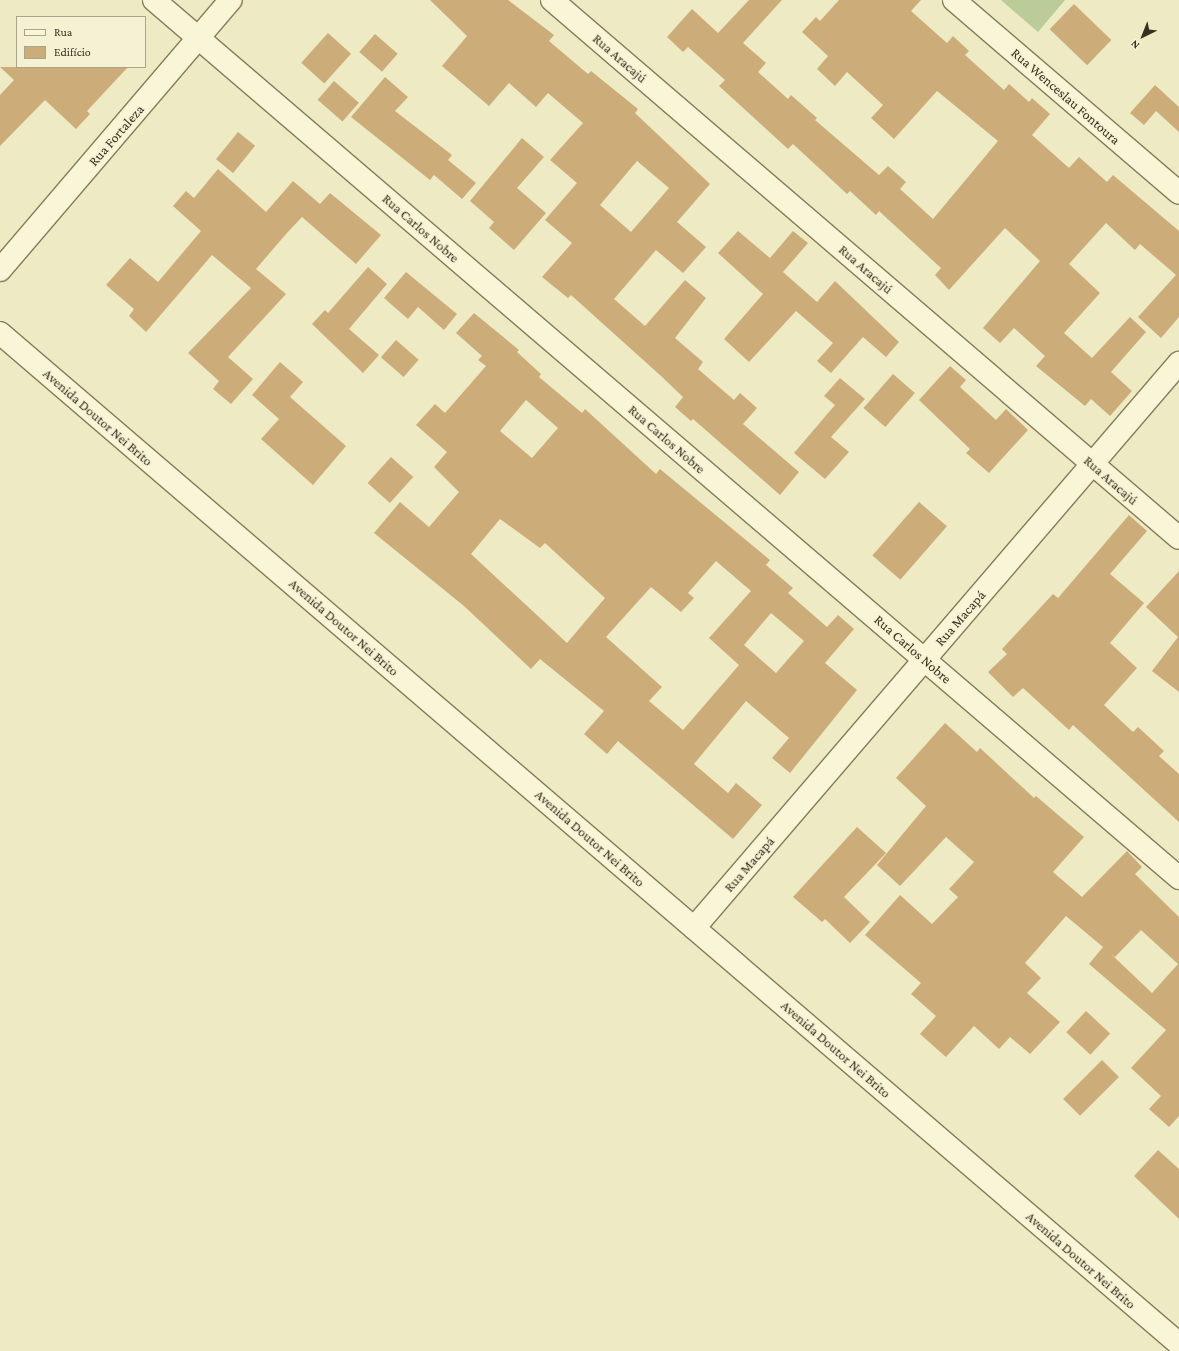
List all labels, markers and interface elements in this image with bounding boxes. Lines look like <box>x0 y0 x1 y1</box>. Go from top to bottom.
legend <box>16 16 146 68</box>
north arrow <box>1123 16 1163 56</box>
text: Rua <box>54 25 72 39</box>
street label: Rua Aracajú <box>589 30 651 86</box>
text: N <box>1128 38 1142 52</box>
street label: Rua Wenceslau Fontoura <box>1008 44 1124 148</box>
text: Edifício <box>54 45 91 59</box>
street label: Rua Fortaleza <box>85 101 147 169</box>
street label: Rua Carlos Nobre <box>379 190 463 266</box>
street label: Rua Aracajú <box>835 241 897 297</box>
street label: Avenida Doutor Nei Brito <box>40 365 156 469</box>
street label: Rua Carlos Nobre <box>625 401 709 477</box>
street label: Rua Aracajú <box>1080 452 1142 508</box>
street label: Avenida Doutor Nei Brito <box>286 575 402 679</box>
street label: Rua Macapá <box>931 587 989 649</box>
street label: Rua Carlos Nobre <box>871 611 955 687</box>
street label: Avenida Doutor Nei Brito <box>532 786 648 890</box>
street label: Rua Macapá <box>720 833 778 895</box>
street label: Avenida Doutor Nei Brito <box>778 997 894 1101</box>
street label: Avenida Doutor Nei Brito <box>1023 1208 1139 1312</box>

